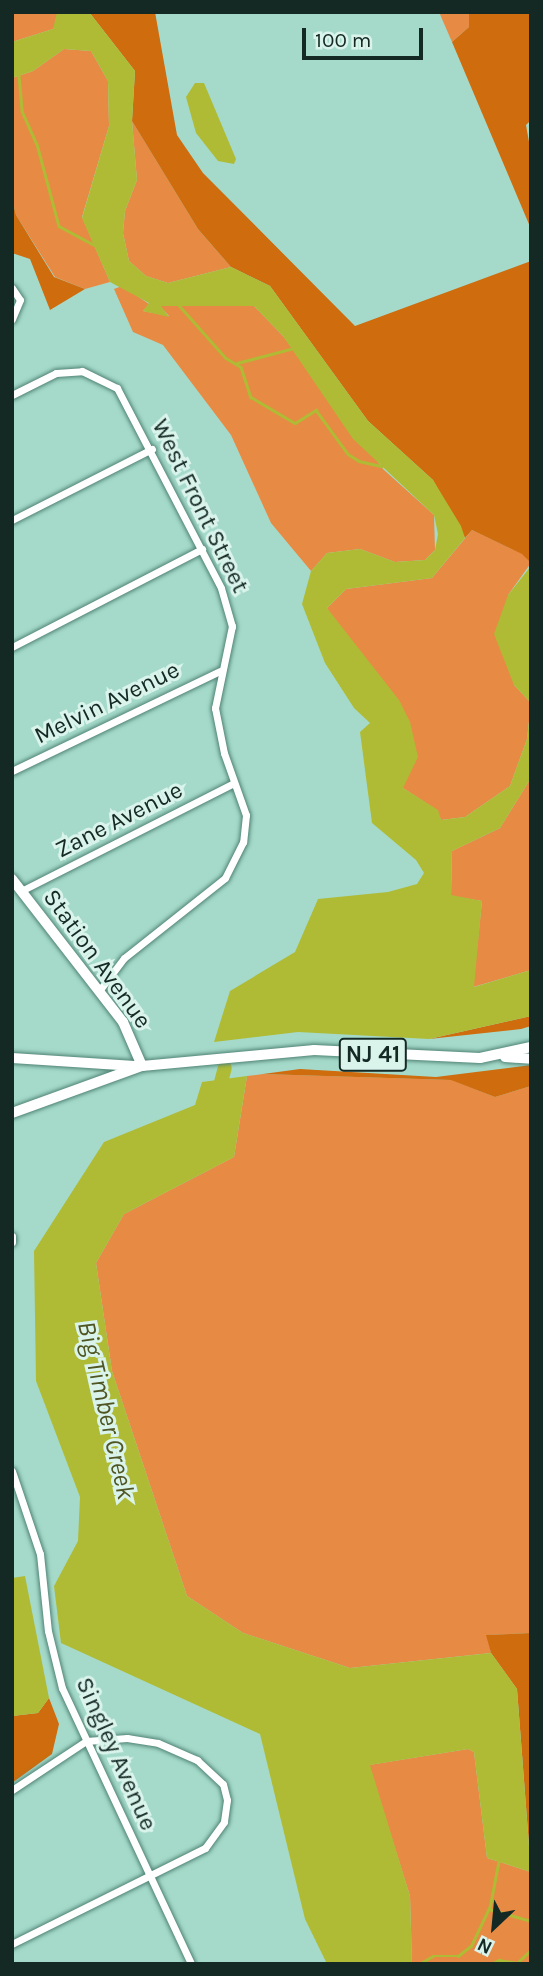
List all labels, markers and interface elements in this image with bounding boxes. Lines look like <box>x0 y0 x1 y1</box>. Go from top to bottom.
scale bar <box>305 14 426 58</box>
text: 100 m <box>315 28 372 52</box>
street label: West Front Street <box>145 414 255 598</box>
street label: Melvin Avenue <box>30 655 184 751</box>
street label: Zane Avenue <box>51 776 187 864</box>
street label: Station Avenue <box>37 884 157 1034</box>
road number: NJ 41 <box>338 1036 408 1074</box>
water label: Big Timber Creek <box>70 1318 142 1502</box>
street label: Singley Avenue <box>69 1673 163 1835</box>
north arrow <box>459 1892 529 1962</box>
text: N <box>474 1933 496 1959</box>

